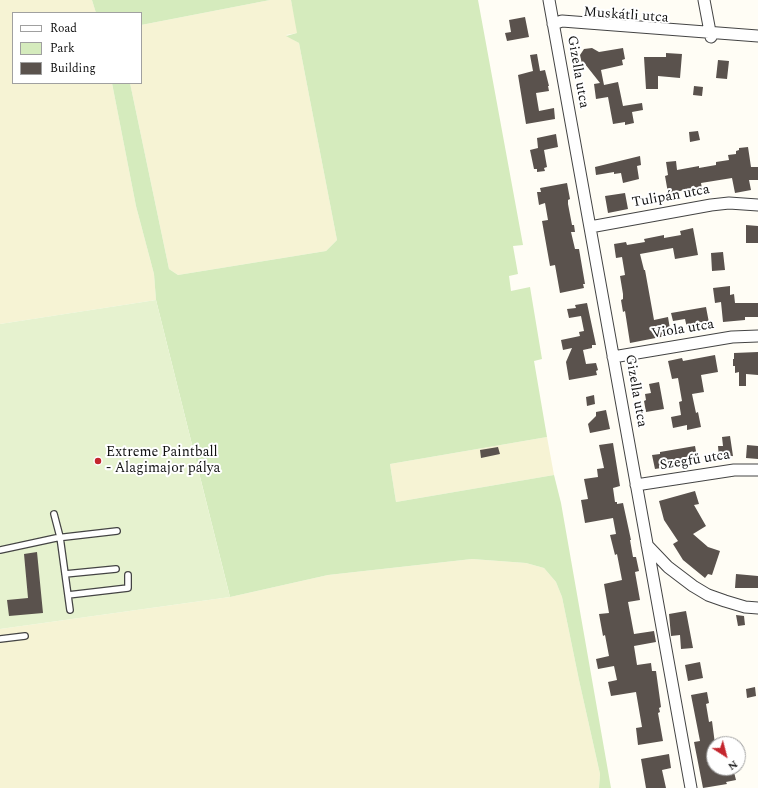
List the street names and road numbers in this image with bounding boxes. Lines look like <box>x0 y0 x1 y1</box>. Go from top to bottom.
street label: Muskátli utca <box>583 5 669 27</box>
street label: Gizella utca <box>562 34 592 110</box>
street label: Tulipán utca <box>631 182 711 212</box>
street label: Viola utca <box>651 317 715 343</box>
street label: Gizella utca <box>620 353 650 429</box>
street label: Szegfű utca <box>659 447 731 475</box>

